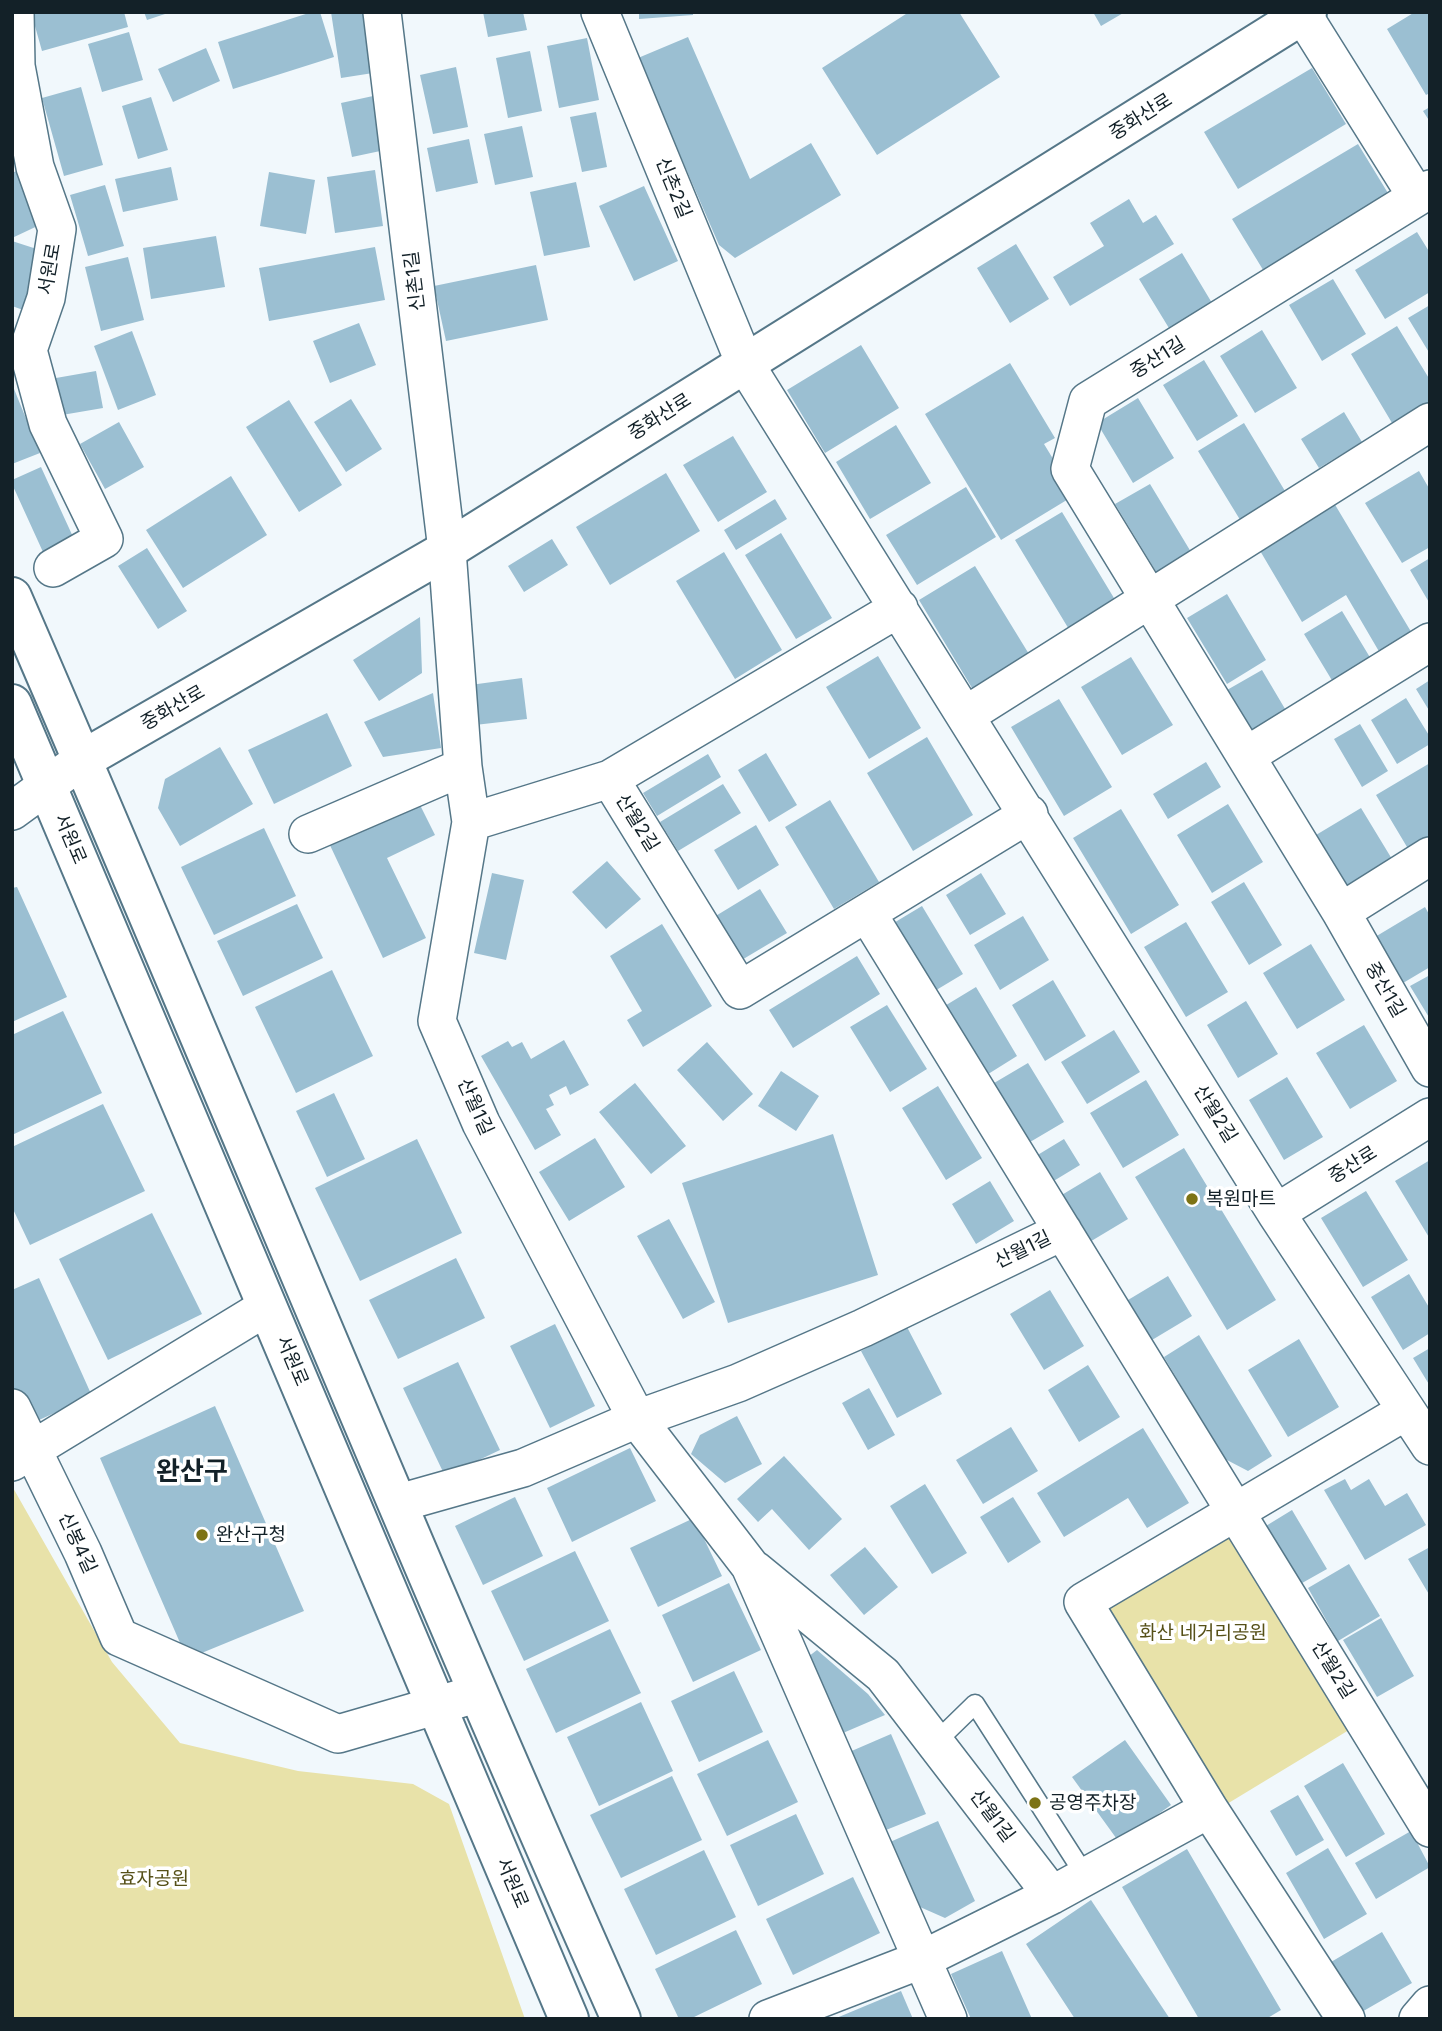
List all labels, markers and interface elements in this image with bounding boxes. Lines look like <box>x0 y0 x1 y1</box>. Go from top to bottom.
street label: 중화산로 <box>1105 89 1177 145</box>
street label: 신촌2길 <box>650 154 696 222</box>
street label: 서원로 <box>34 241 66 297</box>
street label: 신촌1길 <box>400 250 430 312</box>
street label: 중산1길 <box>1126 332 1190 384</box>
street label: 중화산로 <box>624 389 696 445</box>
street label: 중화산로 <box>137 681 209 735</box>
street label: 산월2길 <box>610 790 664 856</box>
street label: 서원로 <box>49 810 91 868</box>
street label: 중산1길 <box>1360 958 1410 1022</box>
street label: 산월1길 <box>452 1075 498 1139</box>
street label: 산월2길 <box>1188 1081 1242 1147</box>
street label: 중산로 <box>1325 1141 1381 1189</box>
place label: 복원마트 <box>1206 1188 1276 1210</box>
marker: 복원마트 <box>1184 1191 1200 1207</box>
street label: 산월1길 <box>991 1227 1055 1273</box>
street label: 서원로 <box>271 1332 313 1390</box>
district label: 완산구 <box>156 1456 228 1488</box>
street label: 신봉4길 <box>53 1509 101 1577</box>
place label: 완산구청 <box>216 1524 286 1546</box>
marker: 완산구청 <box>194 1527 210 1543</box>
park label: 화산 네거리공원 <box>1139 1622 1267 1644</box>
street label: 산월2길 <box>1306 1637 1360 1703</box>
street label: 산월1길 <box>965 1785 1019 1847</box>
place label: 공영주차장 <box>1049 1792 1136 1814</box>
marker: 공영주차장 <box>1027 1795 1043 1811</box>
street label: 서원로 <box>491 1854 533 1912</box>
park label: 효자공원 <box>119 1868 189 1890</box>

